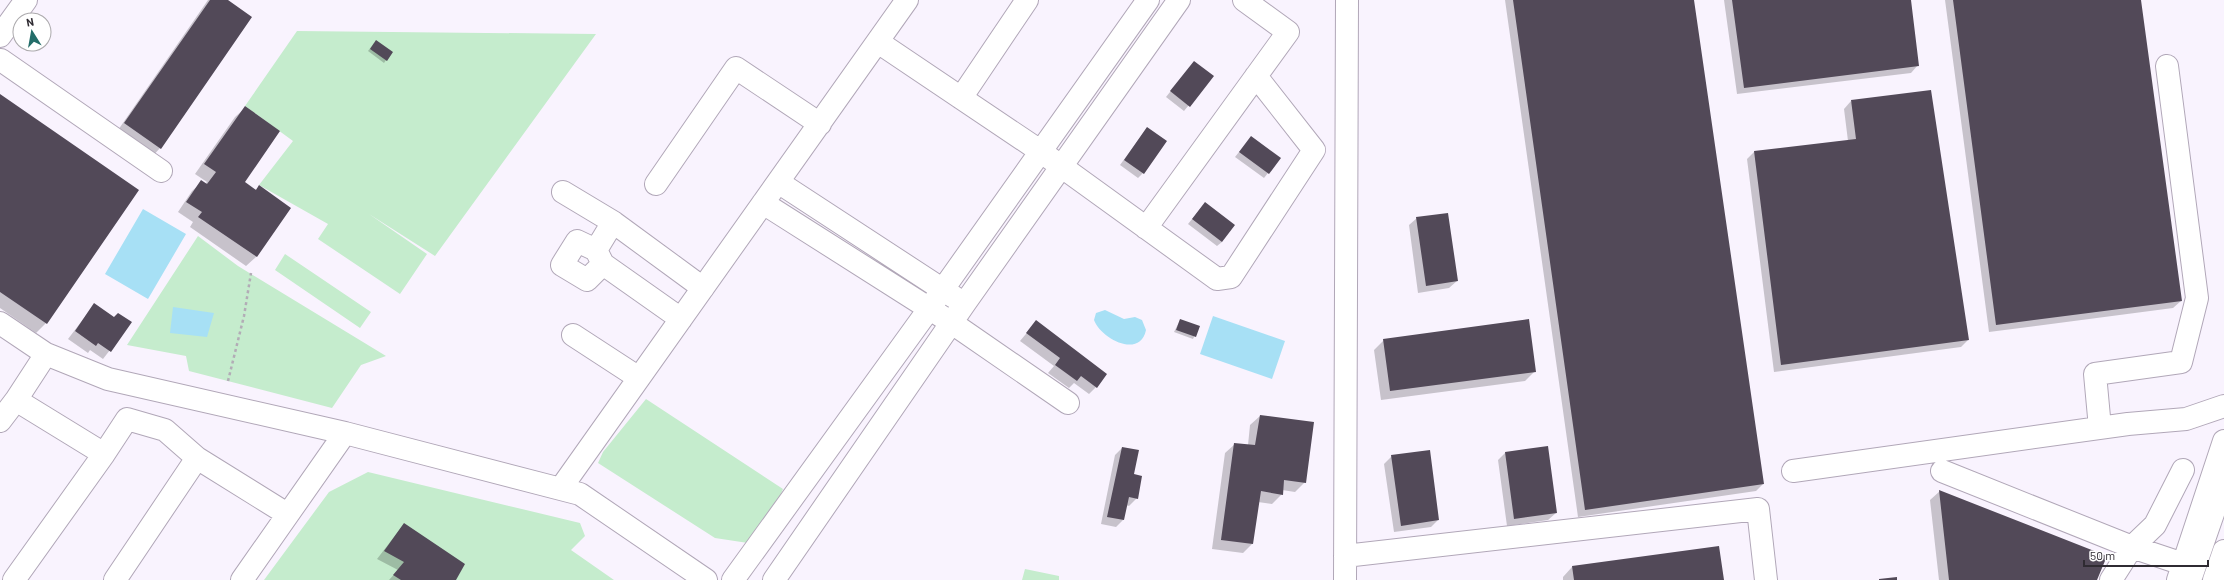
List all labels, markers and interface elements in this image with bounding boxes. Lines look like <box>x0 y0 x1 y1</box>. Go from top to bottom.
north arrow <box>12 12 52 52</box>
text: N <box>25 15 35 29</box>
scale bar <box>2084 542 2208 568</box>
text: 50 m <box>2090 548 2115 562</box>

